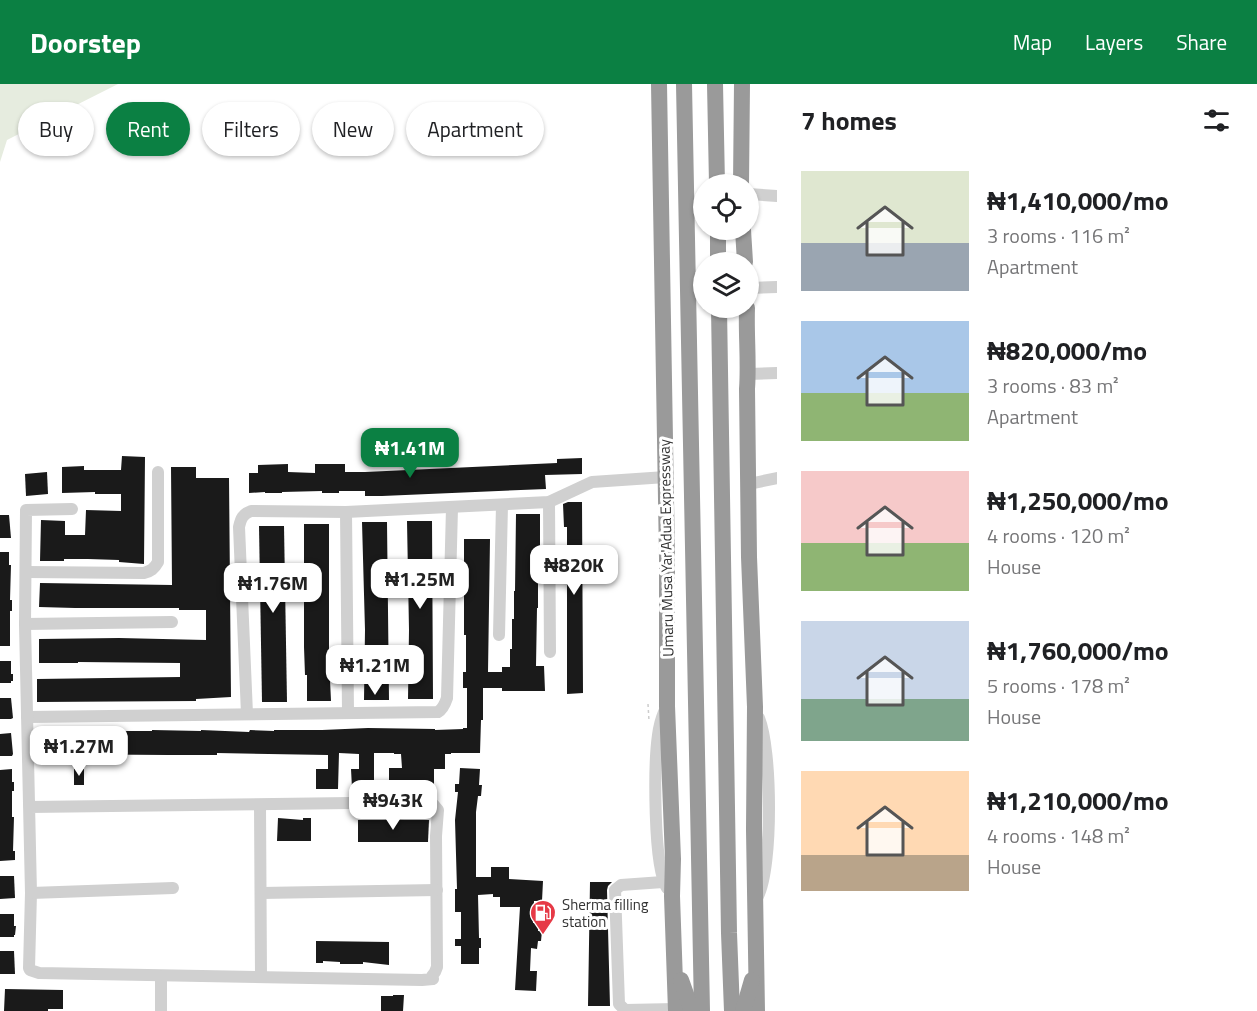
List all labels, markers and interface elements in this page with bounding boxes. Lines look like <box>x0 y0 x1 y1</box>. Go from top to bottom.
text: Doorstep <box>30 21 141 64</box>
text: Map <box>1013 26 1052 58</box>
text: Layers <box>1085 26 1143 58</box>
text: Share <box>1176 26 1227 58</box>
text: 7 homes <box>801 101 897 140</box>
chip: Buy <box>18 102 94 156</box>
chip: Rent <box>106 102 190 156</box>
chip: Filters <box>202 102 300 156</box>
chip: New <box>312 102 394 156</box>
chip: Apartment <box>406 102 544 156</box>
icon: filters <box>1200 104 1233 137</box>
map controls <box>693 174 759 318</box>
button: locate <box>693 174 759 240</box>
text: ₦1,410,000/mo <box>987 181 1169 220</box>
icon: home <box>849 195 921 267</box>
text: 3 rooms · 116 m² <box>987 220 1130 251</box>
text: Apartment <box>987 251 1078 282</box>
button: layers <box>693 252 759 318</box>
text: ₦820,000/mo <box>987 331 1147 370</box>
icon: home <box>849 345 921 417</box>
text: 3 rooms · 83 m² <box>987 370 1119 401</box>
text: Apartment <box>987 401 1078 432</box>
pin: ₦1.41M <box>361 428 459 479</box>
text: ₦1.41M <box>375 432 445 463</box>
street label: Umaru Musa Yar'Adua Expressway <box>653 439 679 657</box>
text: ₦1,250,000/mo <box>987 481 1169 520</box>
icon: home <box>849 495 921 567</box>
text: 4 rooms · 120 m² <box>987 520 1130 551</box>
pin: ₦820K <box>532 545 616 596</box>
text: ₦820K <box>544 549 604 580</box>
text: House <box>987 551 1041 582</box>
pin: ₦1.25M <box>371 559 469 610</box>
pin: ₦1.76M <box>224 563 322 614</box>
text: ₦1.25M <box>385 563 455 594</box>
text: ₦1.76M <box>238 567 308 598</box>
text: ₦1,760,000/mo <box>987 631 1169 670</box>
pin: ₦1.21M <box>326 645 424 696</box>
icon: home <box>849 645 921 717</box>
text: ₦1.21M <box>340 649 410 680</box>
text: 5 rooms · 178 m² <box>987 670 1130 701</box>
text: House <box>987 701 1041 732</box>
pin: ₦1.27M <box>30 726 128 777</box>
text: ₦1.27M <box>44 730 114 761</box>
pin: ₦943K <box>351 780 435 831</box>
text: ₦1,210,000/mo <box>987 781 1169 820</box>
text: ₦943K <box>363 784 423 815</box>
icon: home <box>849 795 921 867</box>
text: 4 rooms · 148 m² <box>987 820 1130 851</box>
text: House <box>987 851 1041 882</box>
place label: Sherma filling station <box>562 893 649 933</box>
fuel station icon: Sherma filling station <box>528 898 558 936</box>

